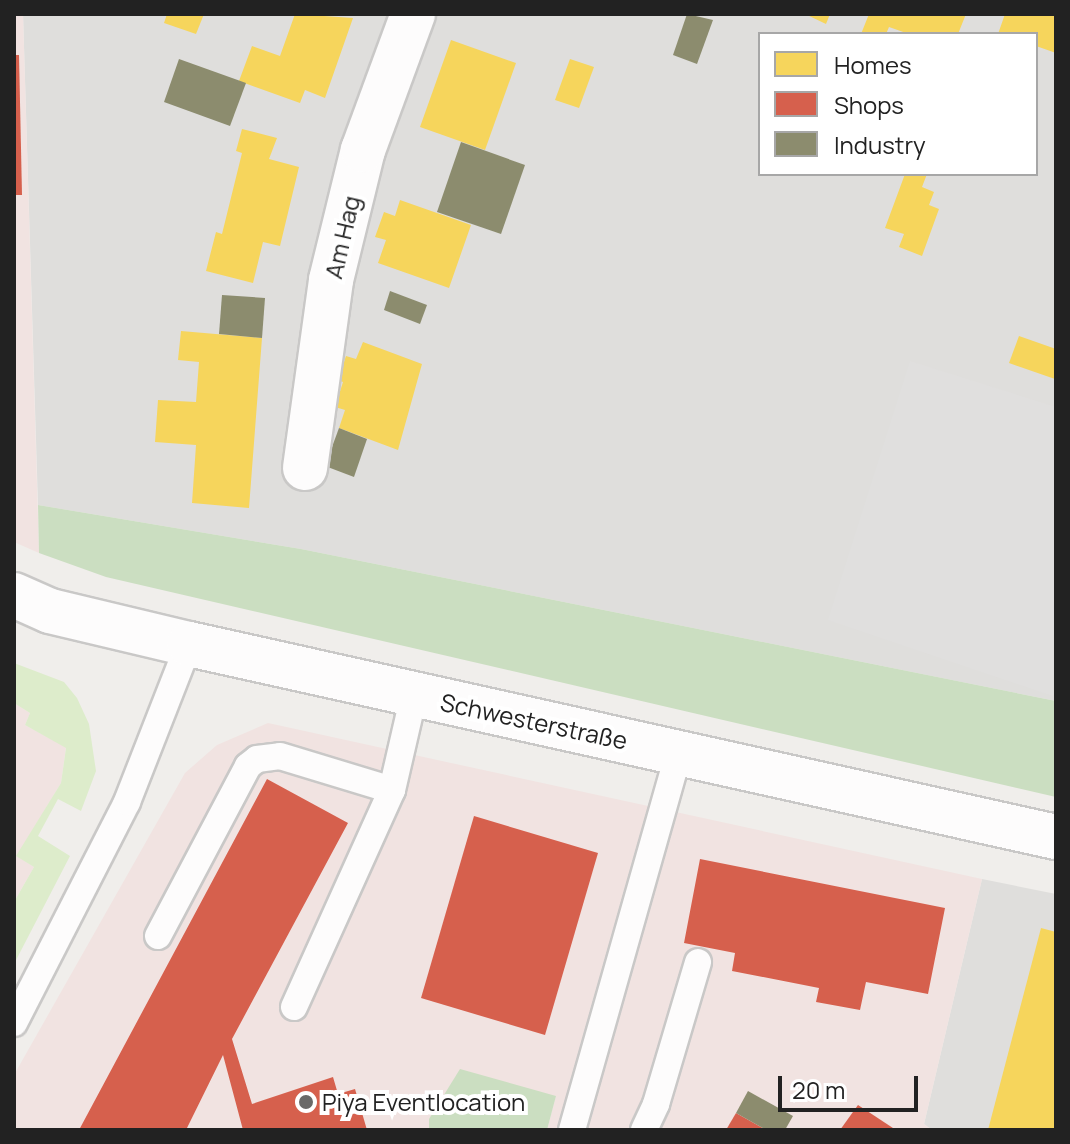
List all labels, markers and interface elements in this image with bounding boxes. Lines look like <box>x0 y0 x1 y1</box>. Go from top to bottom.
legend <box>758 32 1038 176</box>
text: Homes <box>834 48 912 81</box>
text: Shops <box>834 88 904 121</box>
text: Industry <box>834 128 926 161</box>
street label: Am Hag <box>318 193 366 281</box>
street label: Schwesterstraße <box>438 687 630 755</box>
scale bar <box>782 1060 922 1110</box>
text: 20 m <box>792 1073 845 1106</box>
place label: Piya Eventlocation <box>322 1088 525 1116</box>
marker: Piya Eventlocation <box>297 1093 315 1111</box>

